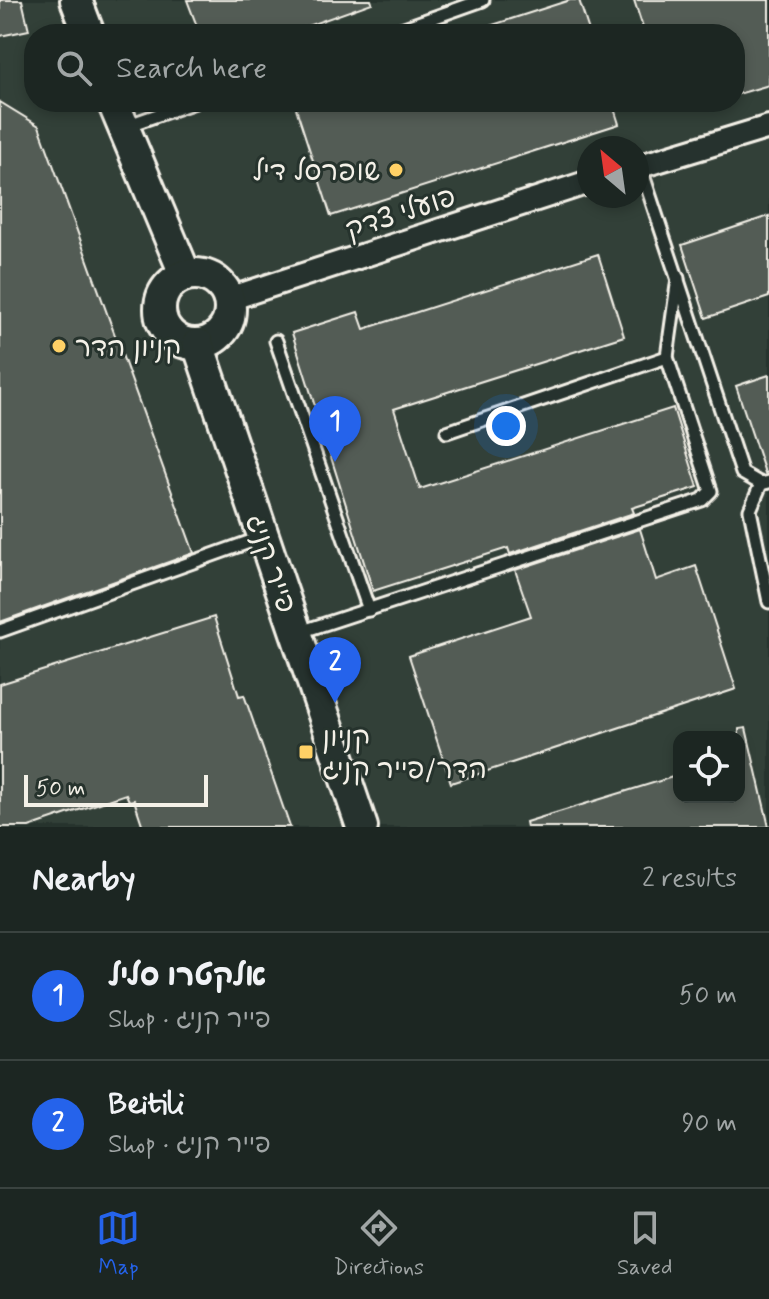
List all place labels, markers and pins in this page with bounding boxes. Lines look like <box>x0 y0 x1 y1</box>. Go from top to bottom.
place label: שופרסל דיל <box>253 154 380 191</box>
marker: שופרסל דיל <box>387 161 405 179</box>
place label: קניון הדר <box>75 330 181 367</box>
marker: קניון הדר <box>50 337 68 355</box>
pin: 1 <box>309 396 361 462</box>
pin: 2 <box>309 637 361 703</box>
place label: קניון הדר/פייר קניג <box>322 720 487 789</box>
marker: קניון הדר/פייר קניג <box>297 743 315 761</box>

